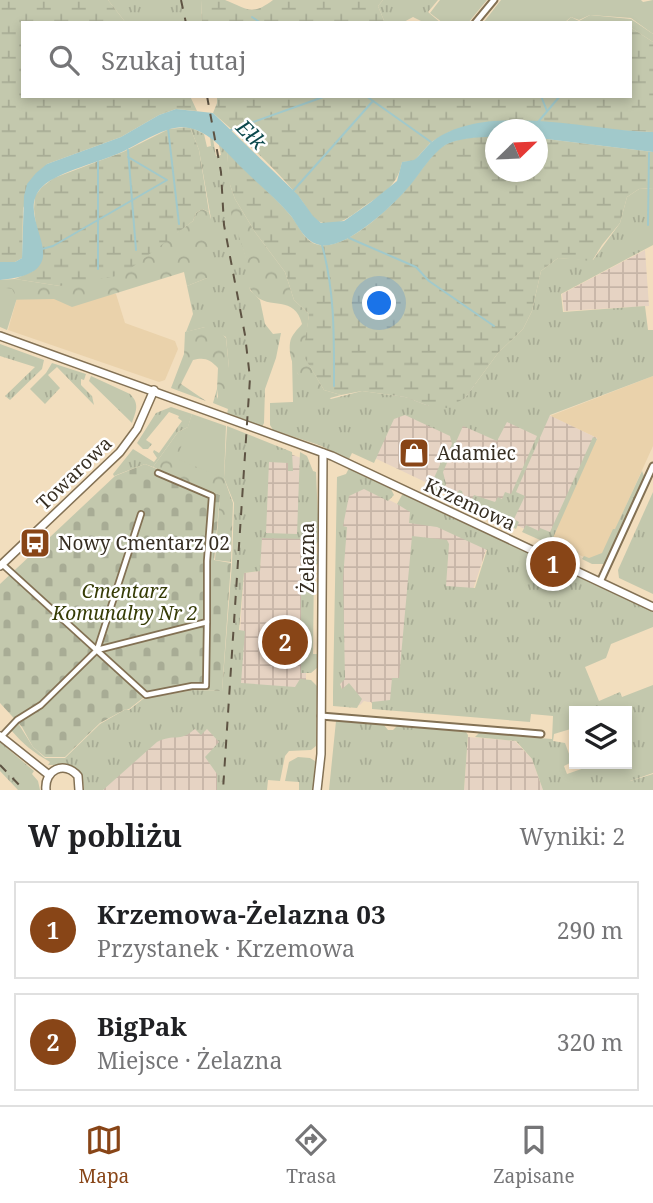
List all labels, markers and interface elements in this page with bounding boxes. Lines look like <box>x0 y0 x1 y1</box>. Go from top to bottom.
search box <box>21 21 632 98</box>
icon: search <box>45 41 83 79</box>
text: Szukaj tutaj <box>101 42 247 78</box>
water label: Ełk <box>230 112 274 156</box>
north arrow <box>485 119 548 182</box>
your location <box>362 286 396 320</box>
street label: Towarowa <box>31 430 117 516</box>
shop icon: Adamiec <box>397 436 431 470</box>
place label: Adamiec <box>437 440 516 466</box>
street label: Krzemowa <box>420 471 520 537</box>
street label: Żelazna <box>294 523 320 593</box>
bus stop icon: Nowy Cmentarz 02 <box>18 526 52 560</box>
place label: Nowy Cmentarz 02 <box>58 530 230 556</box>
pin: 1 <box>530 538 576 590</box>
park label: Cmentarz Komunalny Nr 2 <box>51 578 198 626</box>
pin: 2 <box>262 616 308 668</box>
map controls <box>569 706 632 769</box>
button: layers <box>569 706 632 769</box>
text: W pobliżu <box>28 815 182 856</box>
text: Wyniki: 2 <box>519 820 625 852</box>
text: Krzemowa-Żelazna 03 <box>97 896 386 932</box>
text: 1 <box>47 914 60 946</box>
text: 290 m <box>557 914 623 946</box>
text: Przystanek · Krzemowa <box>97 932 355 964</box>
text: BigPak <box>97 1008 187 1044</box>
text: 2 <box>47 1026 60 1058</box>
text: 320 m <box>557 1026 623 1058</box>
text: Miejsce · Żelazna <box>97 1044 282 1076</box>
tab: Mapa <box>78 1121 129 1189</box>
tab: Trasa <box>286 1121 336 1189</box>
tab: Zapisane <box>493 1121 575 1189</box>

